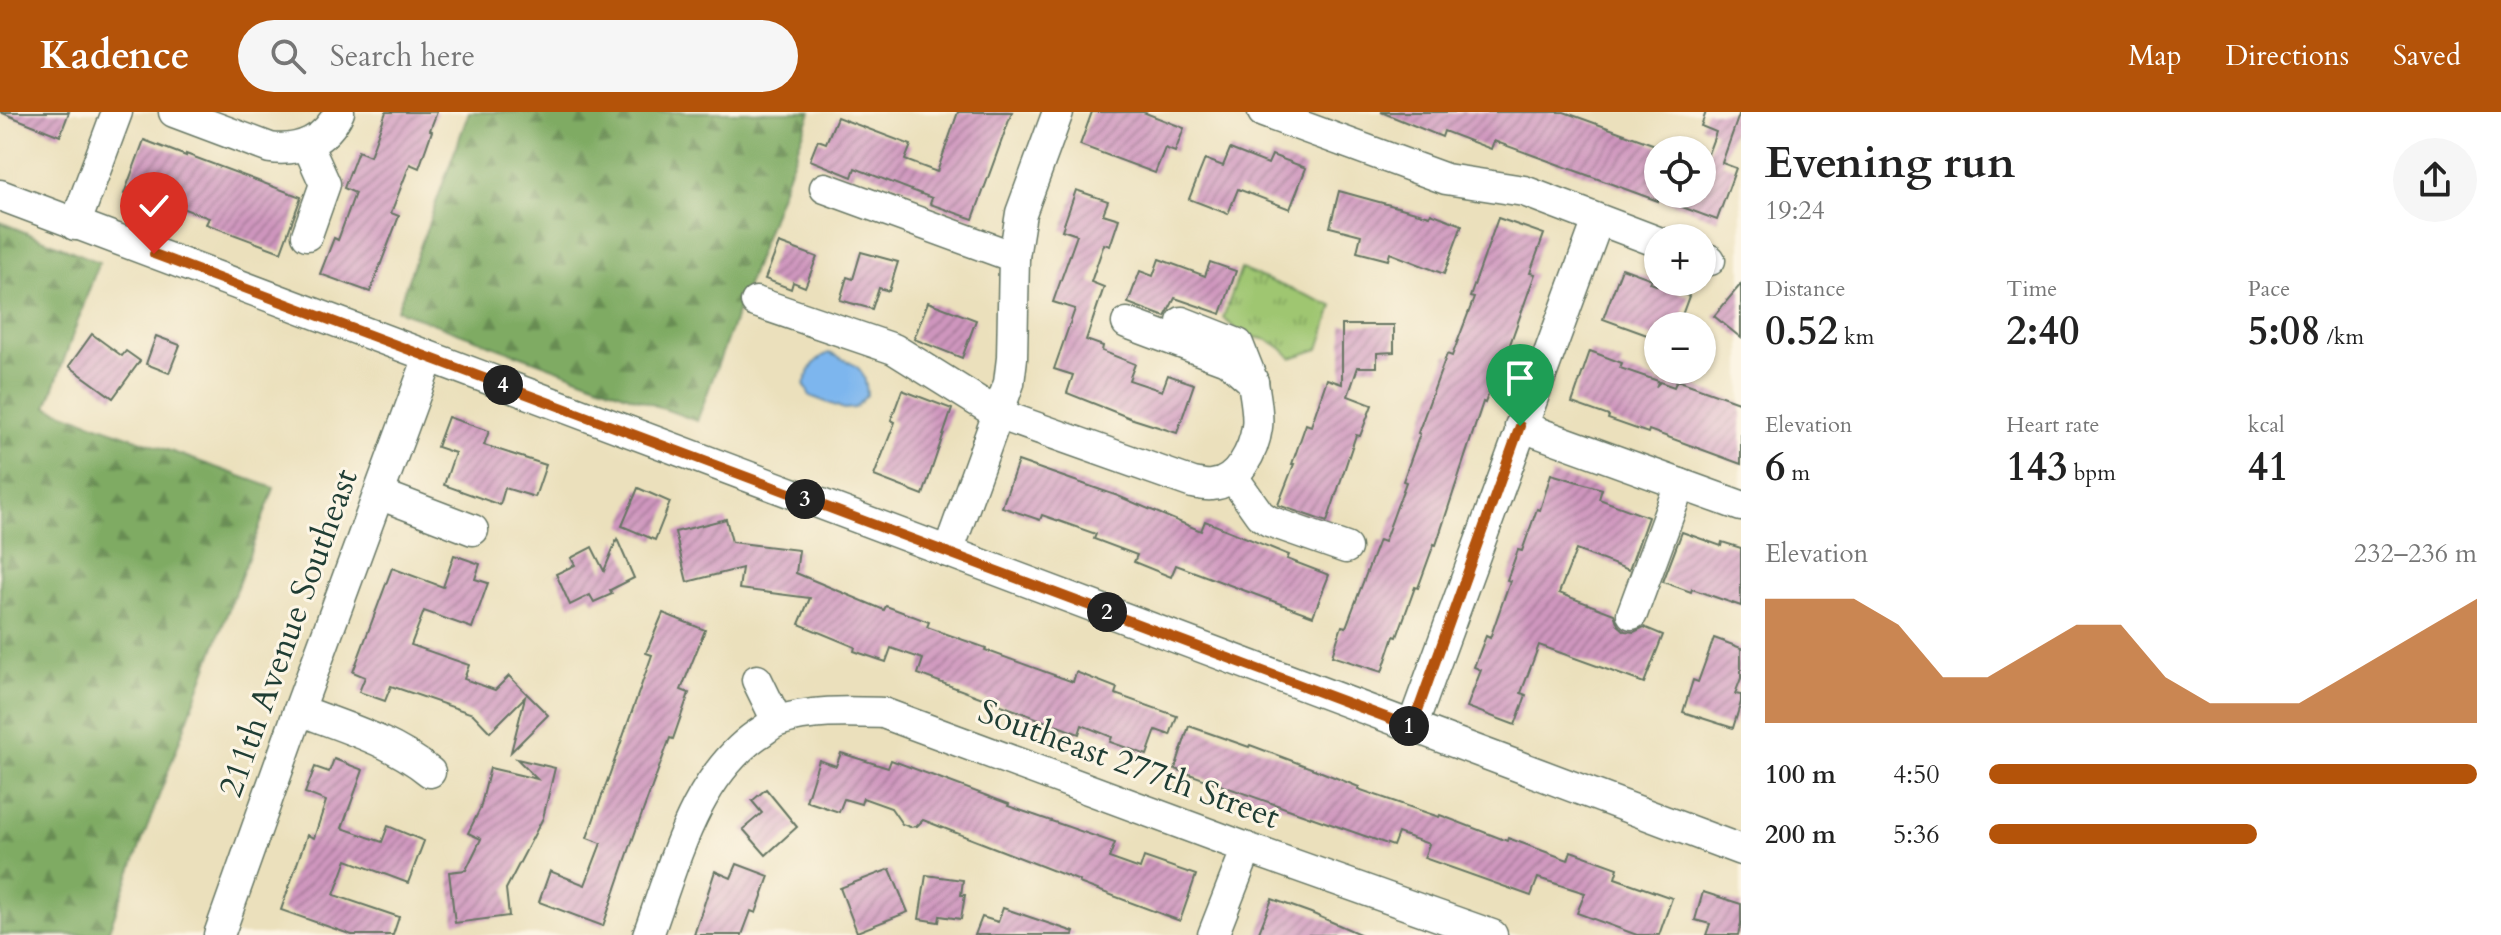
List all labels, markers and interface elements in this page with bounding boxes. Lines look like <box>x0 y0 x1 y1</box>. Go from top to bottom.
search box <box>238 20 798 92</box>
text: Kadence <box>40 30 190 82</box>
icon: search <box>266 34 310 78</box>
text: Search here <box>330 36 475 77</box>
text: Map <box>2128 37 2182 75</box>
text: Directions <box>2226 37 2349 75</box>
text: Saved <box>2393 37 2461 75</box>
text: Evening run <box>1765 133 2015 193</box>
map controls <box>1644 136 1716 384</box>
button: locate <box>1644 136 1716 208</box>
button: share <box>2393 138 2477 222</box>
pin <box>120 172 188 254</box>
icon: check <box>132 184 176 228</box>
text: 19:24 <box>1765 193 1825 228</box>
button: + <box>1644 224 1716 296</box>
text: Distance <box>1765 274 1845 304</box>
text: Time <box>2006 274 2057 304</box>
text: Pace <box>2248 274 2290 304</box>
text: 0.52 <box>1765 304 1838 359</box>
text: 2:40 <box>2006 304 2079 359</box>
text: 5:08 <box>2248 304 2321 359</box>
button: − <box>1644 312 1716 384</box>
text: km <box>1838 322 1874 352</box>
text: /km <box>2321 322 2364 352</box>
pin <box>1486 344 1554 426</box>
icon: arrive <box>1498 356 1542 400</box>
pin: 4 <box>483 365 523 405</box>
text: 4 <box>497 370 509 400</box>
text: Elevation <box>1765 410 1852 440</box>
text: Heart rate <box>2006 410 2100 440</box>
text: kcal <box>2248 410 2285 440</box>
text: 6 <box>1765 440 1786 495</box>
text: 143 <box>2006 440 2068 495</box>
text: 41 <box>2248 440 2289 495</box>
text: m <box>1786 458 1810 488</box>
text: bpm <box>2068 458 2116 488</box>
street label: 211th Avenue Southeast <box>207 462 369 803</box>
pin: 3 <box>785 479 825 519</box>
text: 3 <box>799 484 811 514</box>
text: Elevation <box>1765 536 1868 571</box>
text: 232–236 m <box>2354 536 2477 571</box>
pin: 2 <box>1087 592 1127 632</box>
text: 2 <box>1101 597 1113 627</box>
street label: Southeast 277th Street <box>972 688 1286 840</box>
pin: 1 <box>1389 706 1429 746</box>
text: 1 <box>1403 711 1415 741</box>
text: 100 m <box>1765 757 1836 792</box>
text: 4:50 <box>1893 757 1940 792</box>
text: 200 m <box>1765 817 1836 852</box>
text: 5:36 <box>1893 817 1940 852</box>

